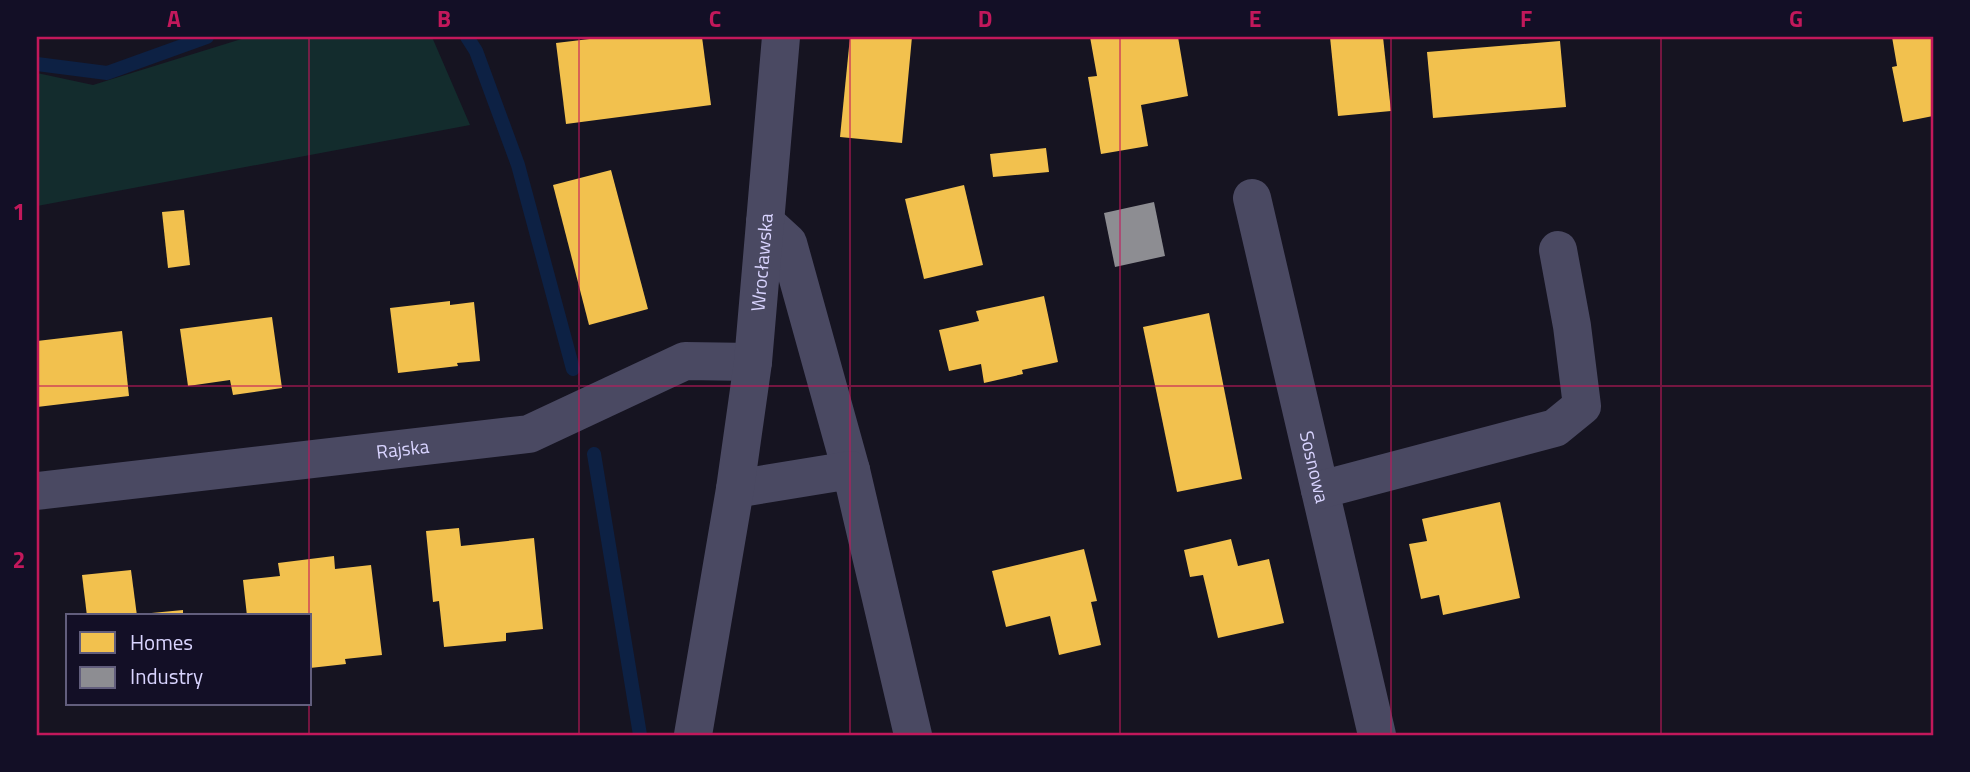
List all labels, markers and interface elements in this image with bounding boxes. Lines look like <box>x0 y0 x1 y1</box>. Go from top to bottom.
text: A <box>167 1 181 36</box>
text: B <box>437 1 451 36</box>
text: C <box>709 1 721 36</box>
text: D <box>978 1 992 36</box>
text: E <box>1249 1 1261 36</box>
text: F <box>1520 1 1532 36</box>
text: G <box>1789 1 1803 36</box>
text: 1 <box>13 194 25 229</box>
street label: Wrocławska <box>742 211 780 312</box>
street label: Sosnowa <box>1293 428 1338 506</box>
street label: Rajska <box>375 431 431 466</box>
text: 2 <box>13 542 25 577</box>
legend <box>66 614 312 706</box>
text: Homes <box>130 626 193 658</box>
text: Industry <box>130 660 203 692</box>

